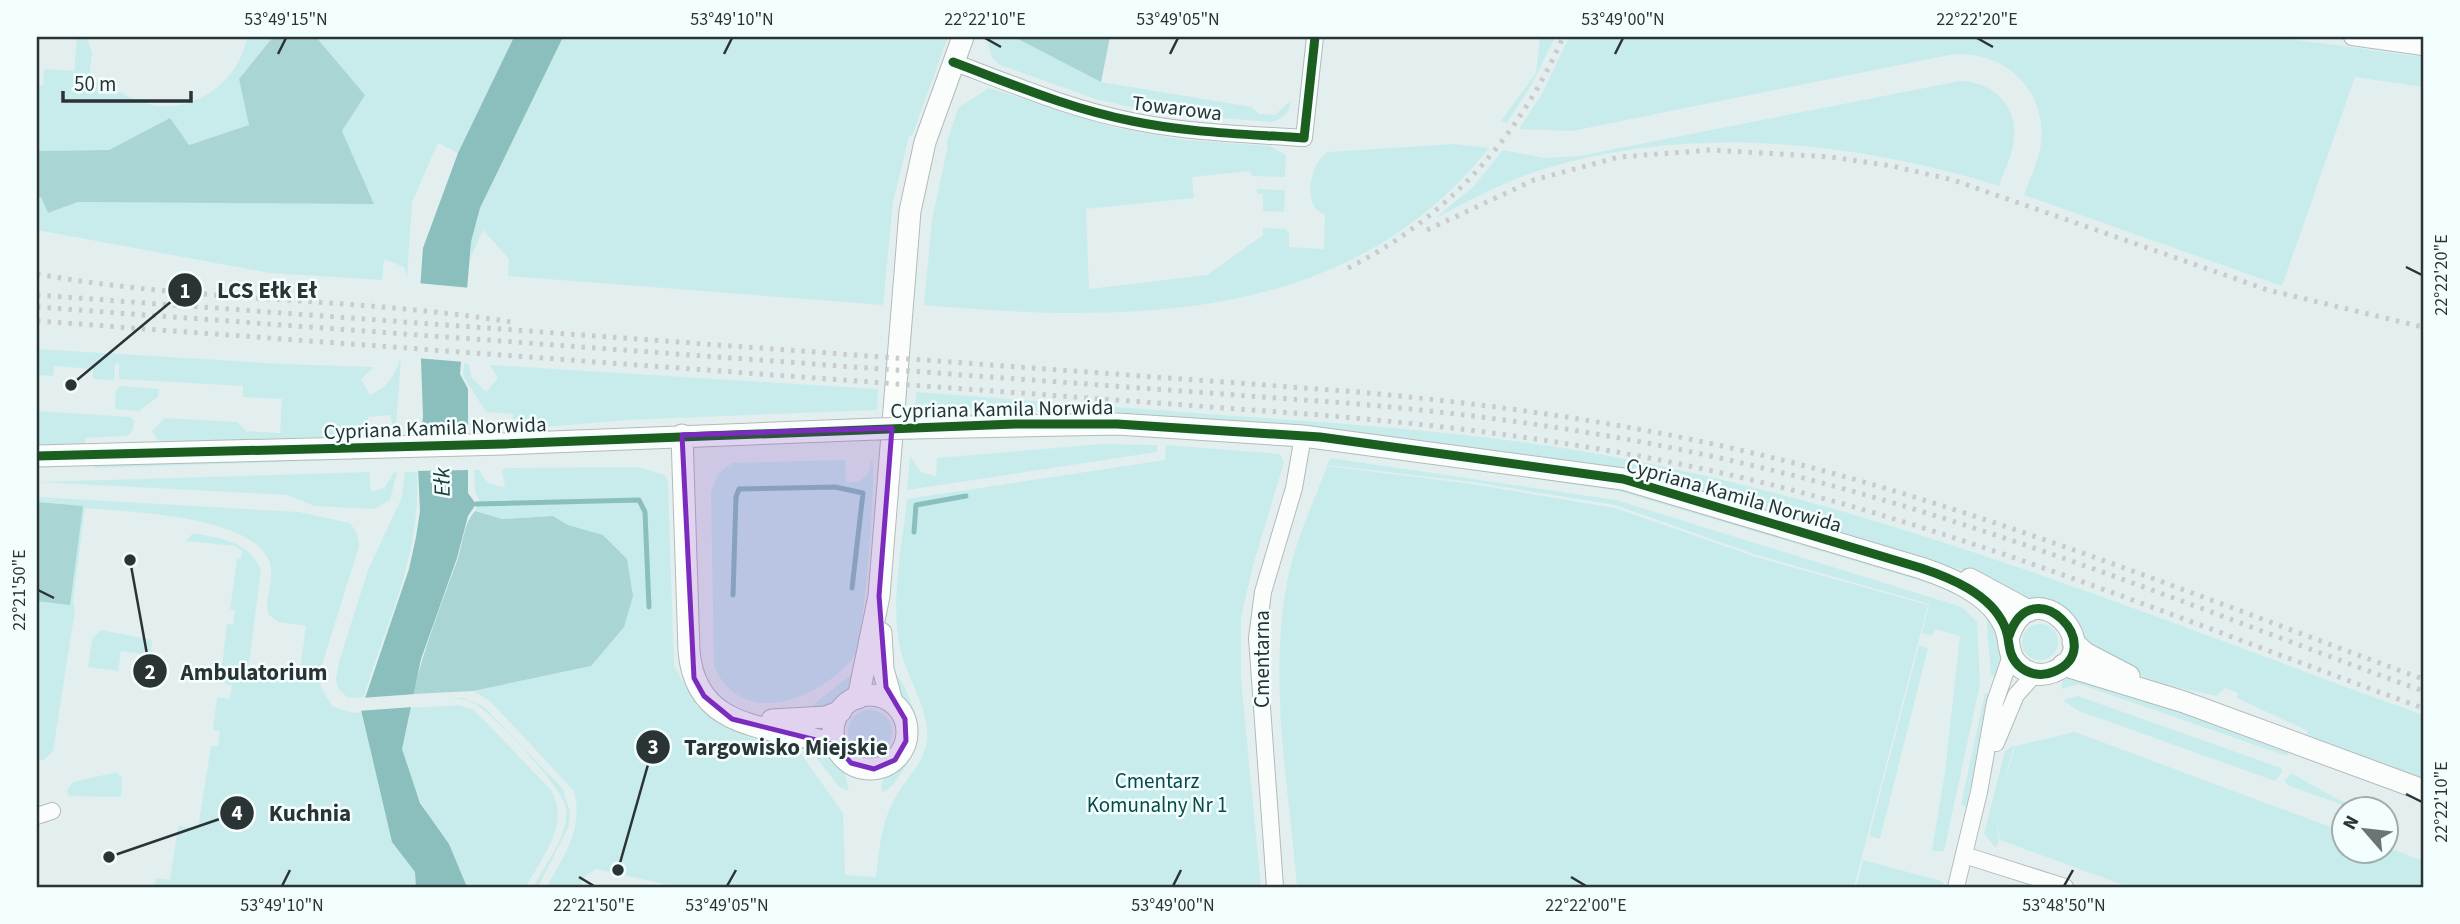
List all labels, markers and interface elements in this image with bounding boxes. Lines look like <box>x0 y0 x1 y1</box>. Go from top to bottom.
text: 53°49'15"N <box>244 7 328 32</box>
text: 53°49'10"N <box>690 7 774 32</box>
text: 22°22'10"E <box>944 7 1026 32</box>
text: 53°49'05"N <box>1136 7 1220 32</box>
text: 53°49'00"N <box>1581 7 1665 32</box>
text: 22°22'20"E <box>1936 7 2018 32</box>
scale bar <box>63 60 191 104</box>
text: 50 m <box>74 69 116 99</box>
street label: Towarowa <box>1130 88 1224 128</box>
text: 22°22'20"E <box>2429 234 2454 316</box>
callout: LCS Ełk Eł <box>168 268 331 312</box>
text: LCS Ełk Eł <box>217 274 318 307</box>
text: 1 <box>179 276 191 306</box>
street label: Cypriana Kamila Norwida <box>890 392 1114 426</box>
street label: Cypriana Kamila Norwida <box>323 409 547 447</box>
street label: Cypriana Kamila Norwida <box>1623 450 1845 540</box>
water label: Ełk <box>425 466 459 497</box>
text: 22°21'50"E <box>7 549 32 631</box>
street label: Cmentarna <box>1247 610 1277 708</box>
callout: Ambulatorium <box>132 649 342 693</box>
text: Ambulatorium <box>180 656 327 689</box>
text: 2 <box>144 657 156 687</box>
callout: Targowisko Miejskie <box>635 725 902 769</box>
text: Targowisko Miejskie <box>684 731 888 764</box>
text: 3 <box>647 732 659 762</box>
text: 22°22'10"E <box>2429 761 2454 843</box>
park label: Cmentarz Komunalny Nr 1 <box>1087 766 1227 820</box>
callout: Kuchnia <box>220 791 365 835</box>
north arrow <box>2330 794 2400 864</box>
text: Kuchnia <box>269 797 351 830</box>
text: 4 <box>231 798 243 828</box>
text: N <box>2336 811 2366 835</box>
text: 53°49'10"N <box>240 893 324 918</box>
text: 22°21'50"E <box>553 893 635 918</box>
text: 53°49'05"N <box>685 893 769 918</box>
text: 53°49'00"N <box>1131 893 1215 918</box>
text: 22°22'00"E <box>1545 893 1627 918</box>
text: 53°48'50"N <box>2022 893 2106 918</box>

